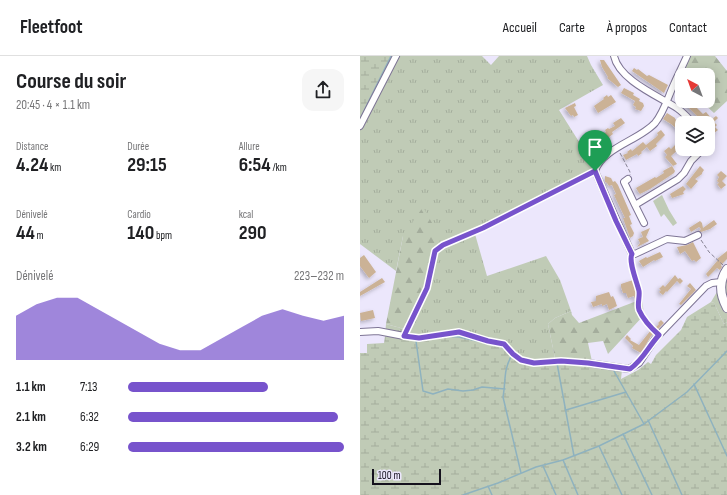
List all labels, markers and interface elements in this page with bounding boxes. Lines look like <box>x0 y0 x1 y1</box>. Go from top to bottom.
text: Fleetfoot <box>20 16 83 39</box>
text: Accueil <box>503 19 537 36</box>
text: Carte <box>559 19 585 36</box>
text: À propos <box>607 19 647 36</box>
text: Contact <box>669 19 707 36</box>
text: Course du soir <box>16 68 126 95</box>
north arrow <box>675 68 715 108</box>
map controls <box>675 68 715 156</box>
button: share <box>302 69 344 111</box>
text: 20:45 · 4 × 1.1 km <box>16 97 90 113</box>
button: layers <box>675 116 715 156</box>
pin <box>578 130 612 171</box>
icon: arrive <box>584 136 606 158</box>
text: Distance <box>16 140 48 153</box>
text: Durée <box>127 140 149 153</box>
text: Allure <box>239 140 260 153</box>
text: 4.24 <box>16 153 48 177</box>
text: 29:15 <box>127 153 167 177</box>
text: 6:54 <box>239 153 271 177</box>
text: km <box>48 161 61 174</box>
text: /km <box>271 161 287 174</box>
text: Dénivelé <box>16 208 48 221</box>
text: Cardio <box>127 208 151 221</box>
text: kcal <box>239 208 253 221</box>
text: 44 <box>16 221 35 245</box>
text: 140 <box>127 221 154 245</box>
text: 290 <box>239 221 266 245</box>
text: m <box>35 229 44 242</box>
text: bpm <box>154 229 172 242</box>
text: Dénivelé <box>16 268 53 284</box>
text: 223–232 m <box>294 268 344 284</box>
text: 1.1 km <box>16 379 46 395</box>
text: 7:13 <box>80 379 98 395</box>
text: 2.1 km <box>16 409 46 425</box>
text: 6:32 <box>80 409 99 425</box>
text: 3.2 km <box>16 439 47 455</box>
text: 6:29 <box>80 439 99 455</box>
scale bar <box>372 467 441 486</box>
text: 100 m <box>378 469 400 482</box>

